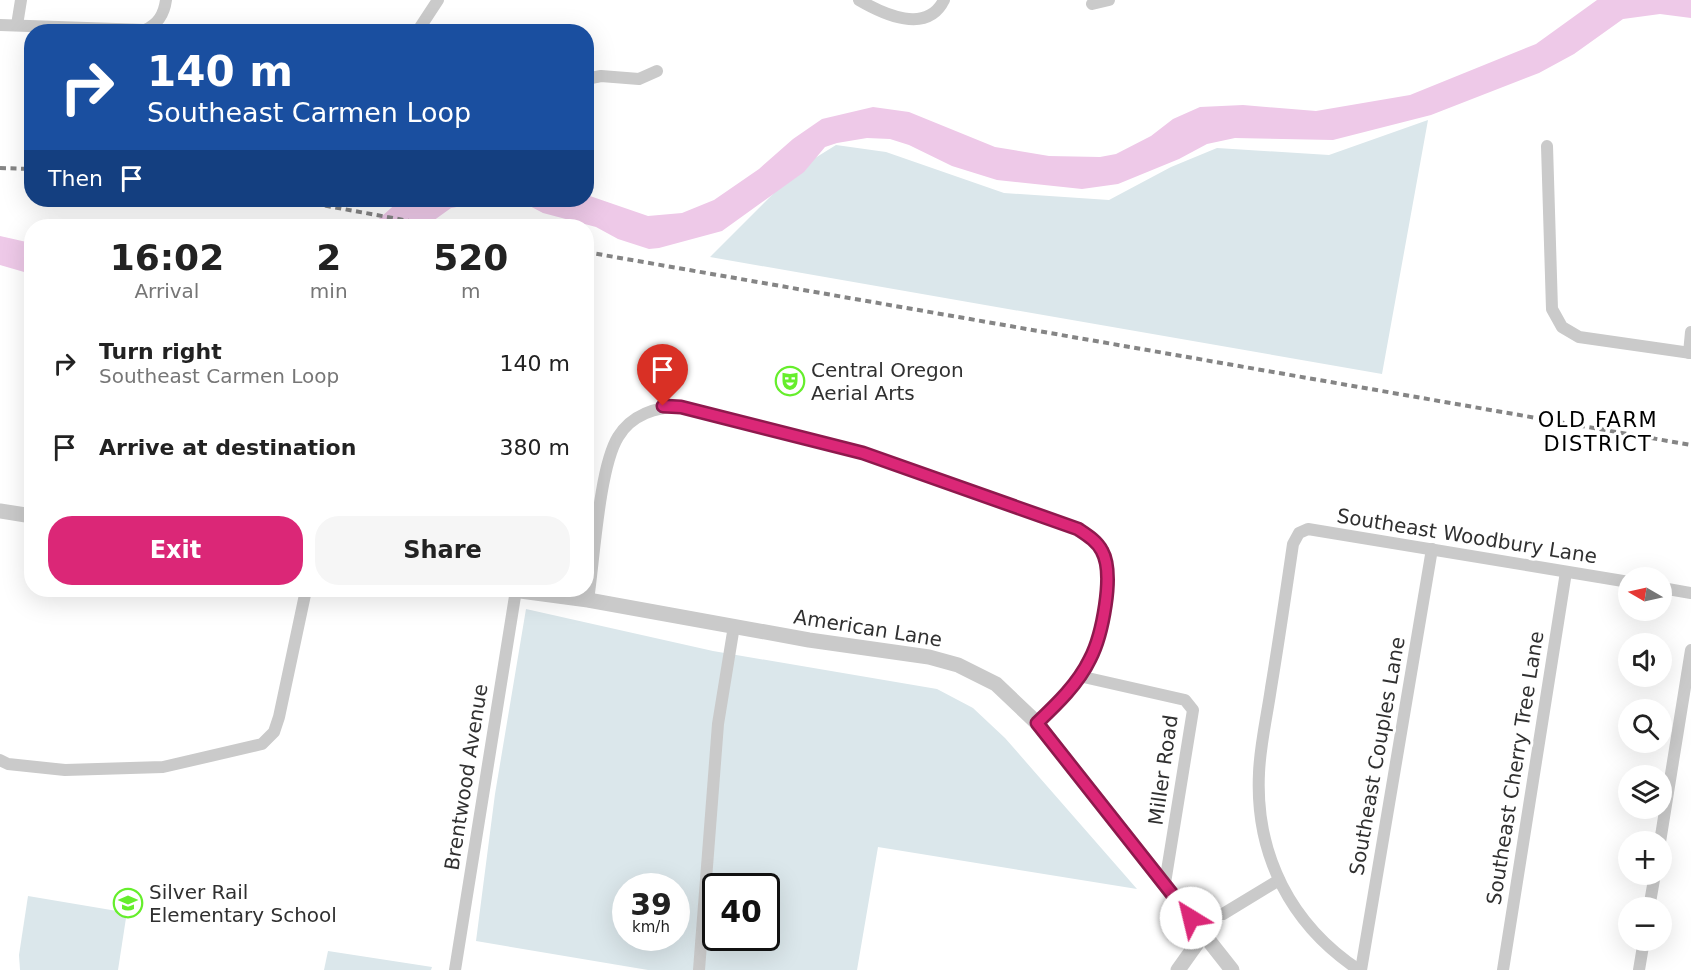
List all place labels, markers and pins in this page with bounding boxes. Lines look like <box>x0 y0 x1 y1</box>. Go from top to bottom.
pin <box>637 344 688 406</box>
place label: Central Oregon Aerial Arts <box>811 358 964 405</box>
theatre icon: Central Oregon Aerial Arts <box>774 365 806 397</box>
place label: Silver Rail Elementary School <box>149 880 337 927</box>
school or university icon: Silver Rail Elementary School <box>112 887 144 919</box>

